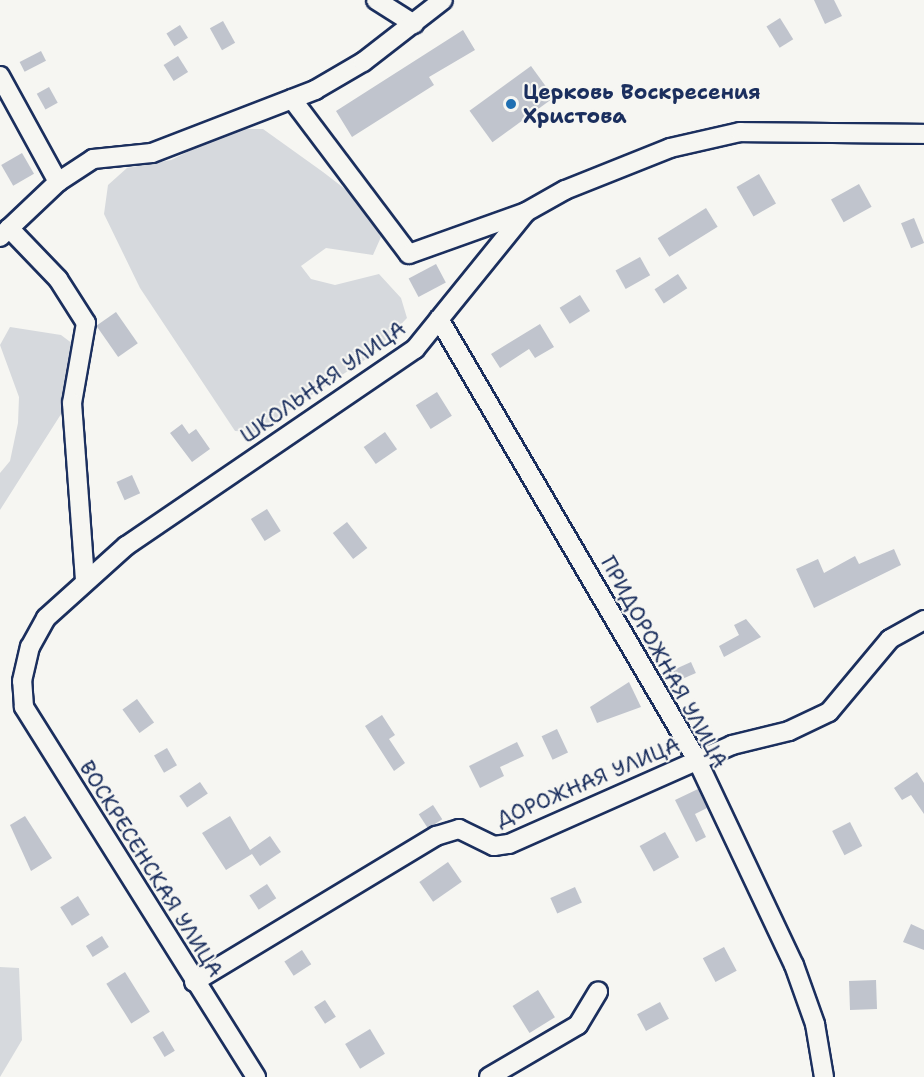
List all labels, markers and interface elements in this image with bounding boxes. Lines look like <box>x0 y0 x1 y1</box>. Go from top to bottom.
place label: Церковь Воскресения Христова <box>523 79 761 129</box>
marker: Церковь Воскресения Христова <box>504 97 518 111</box>
street label: ШКОЛЬНАЯ УЛИЦА <box>236 316 410 448</box>
street label: ПРИДОРОЖНАЯ УЛИЦА <box>595 552 733 772</box>
street label: ДОРОЖНАЯ УЛИЦА <box>492 732 684 832</box>
street label: ВОСКРЕСЕНСКАЯ УЛИЦА <box>74 756 228 982</box>

